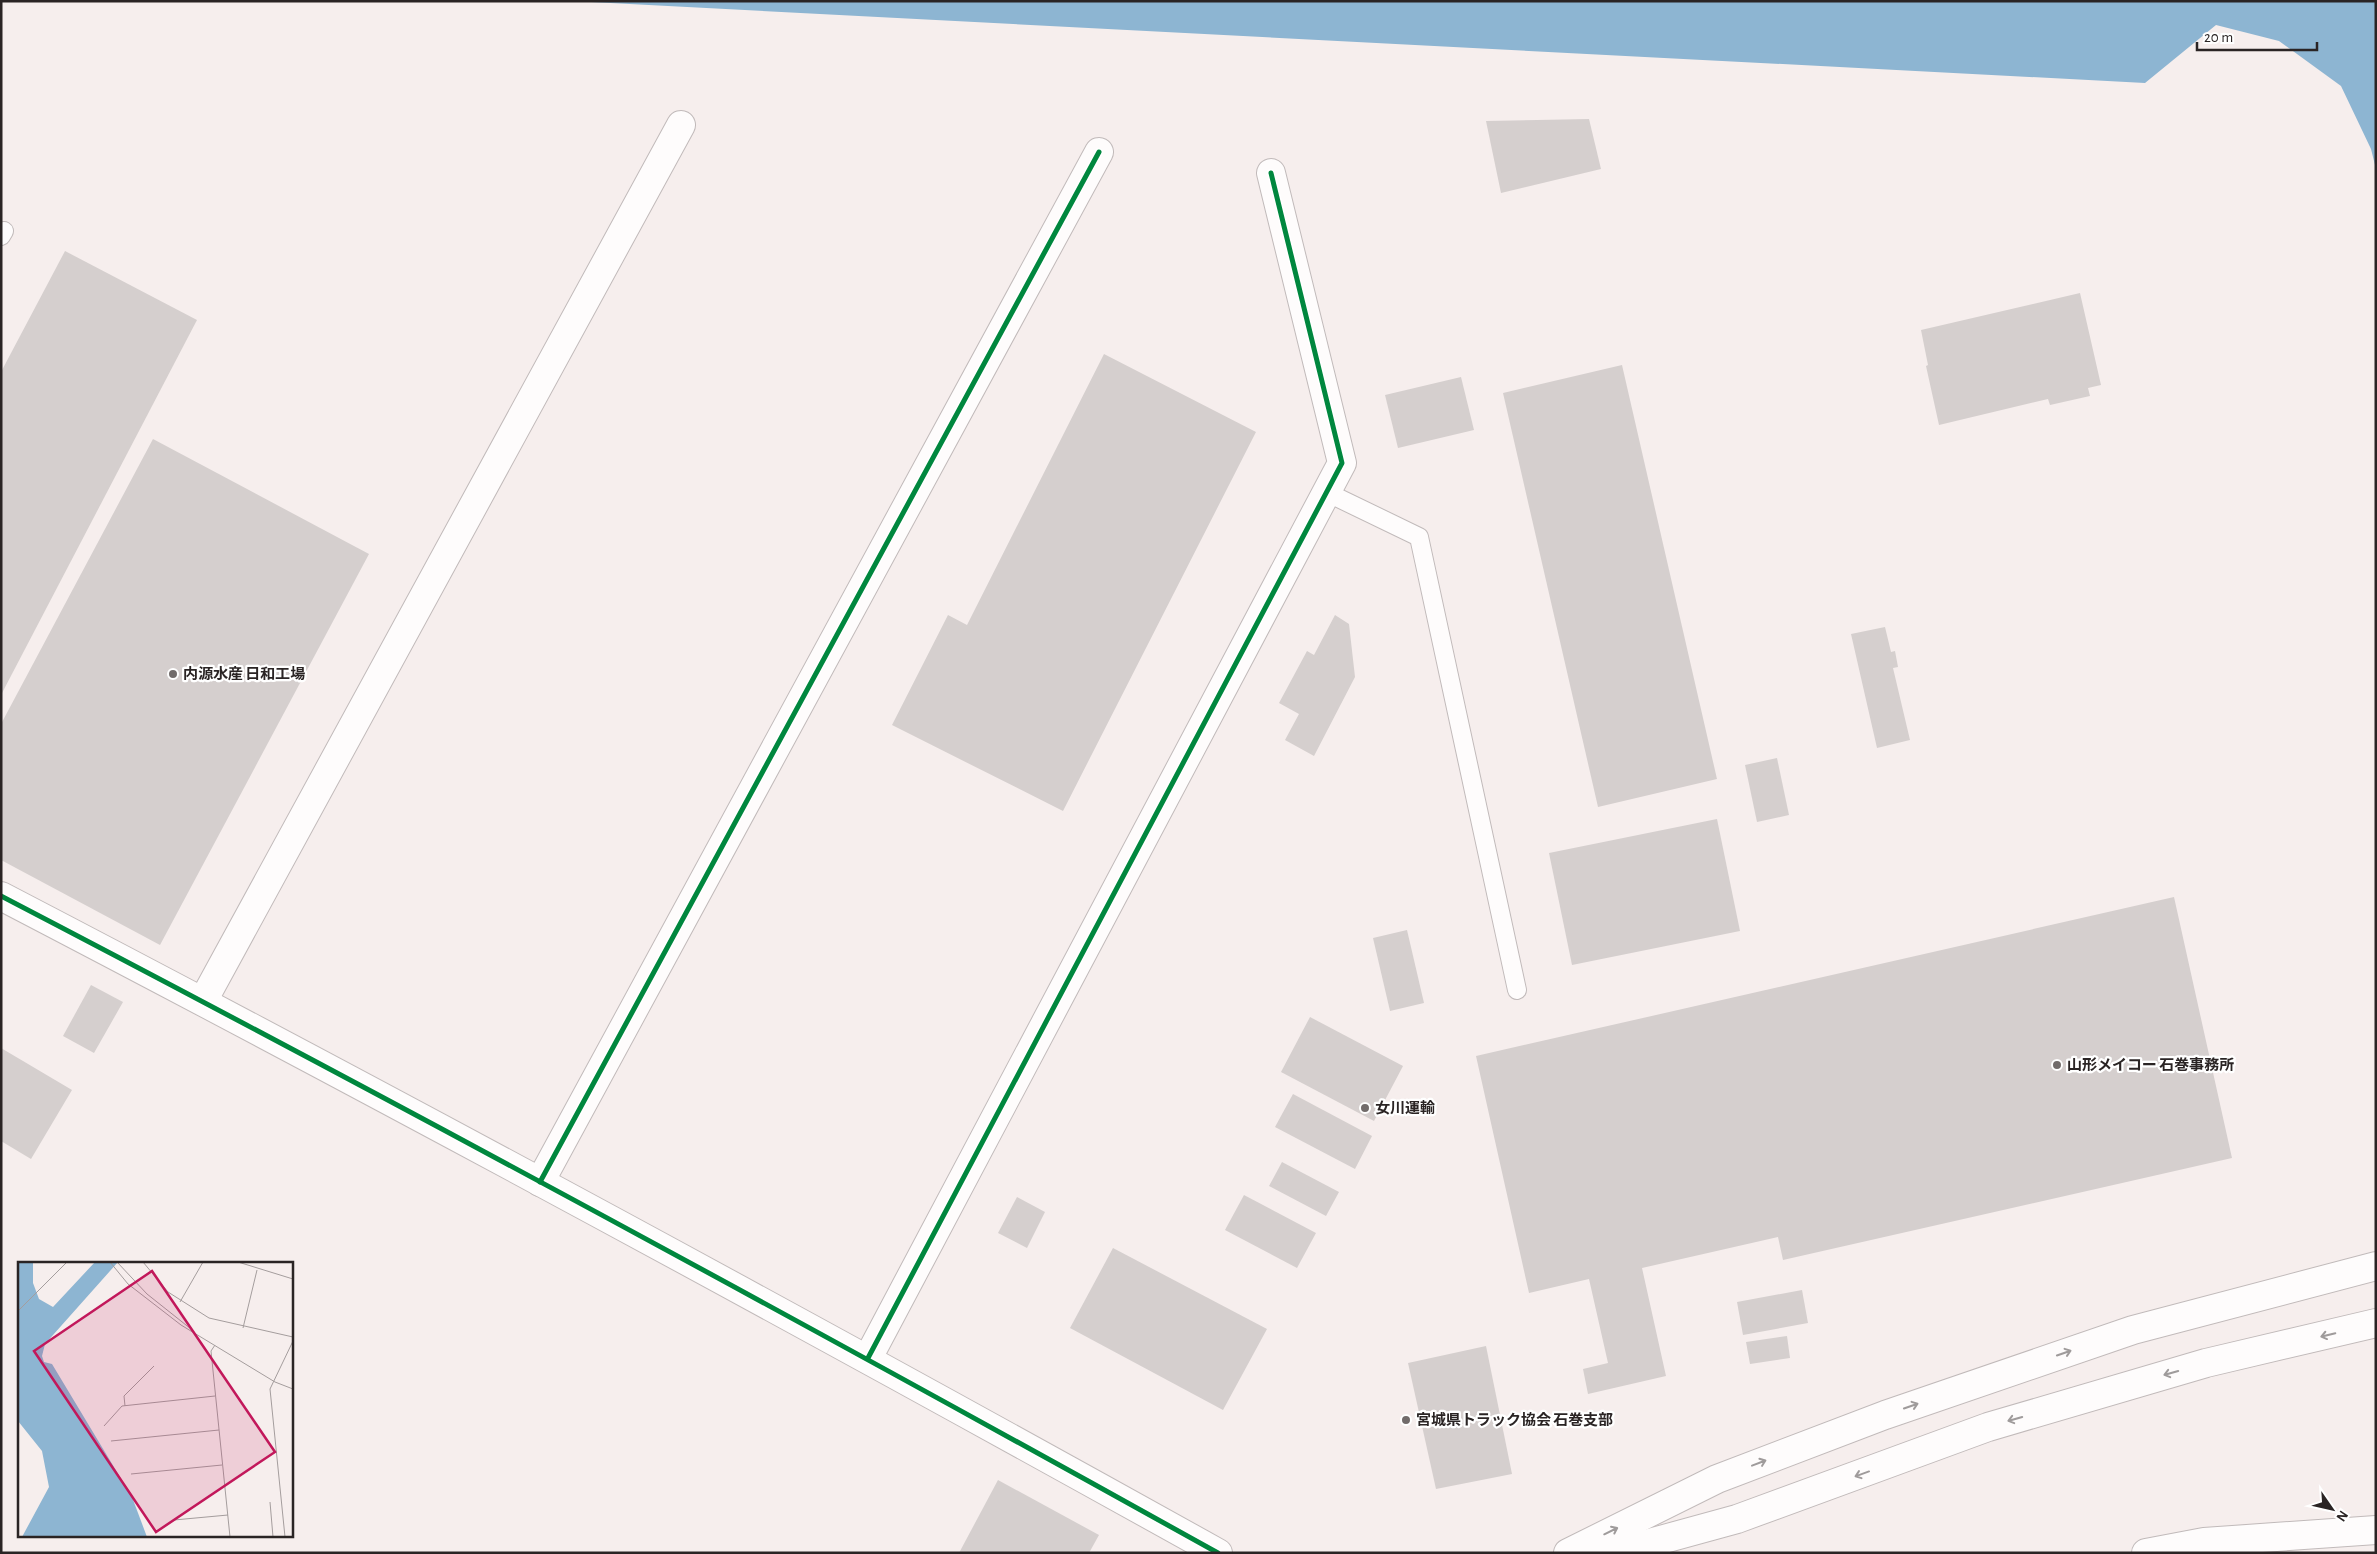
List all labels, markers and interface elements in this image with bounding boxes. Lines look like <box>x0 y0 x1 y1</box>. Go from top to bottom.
scale bar <box>2197 20 2317 52</box>
text: 20 m <box>2204 30 2233 45</box>
place label: 内源水産 日和工場 <box>183 666 305 682</box>
marker: 内源水産 日和工場 <box>167 668 179 680</box>
place label: 山形メイコー 石巻事務所 <box>2067 1057 2234 1073</box>
marker: 山形メイコー 石巻事務所 <box>2051 1059 2063 1071</box>
place label: 女川運輸 <box>1375 1099 1435 1116</box>
marker: 女川運輸 <box>1359 1102 1371 1114</box>
inset map <box>18 1262 292 1536</box>
one-way arrow <box>2321 1331 2337 1340</box>
one-way arrow <box>2056 1348 2072 1357</box>
one-way arrow <box>2163 1369 2179 1379</box>
one-way arrow <box>1902 1401 1918 1410</box>
place label: 宮城県トラック協会 石巻支部 <box>1416 1411 1613 1428</box>
marker: 宮城県トラック協会 石巻支部 <box>1400 1414 1412 1426</box>
one-way arrow <box>2007 1415 2023 1425</box>
one-way arrow <box>1750 1458 1766 1467</box>
one-way arrow <box>1854 1470 1870 1479</box>
north arrow <box>2307 1484 2357 1534</box>
text: N <box>2333 1508 2350 1524</box>
one-way arrow <box>1603 1526 1618 1535</box>

